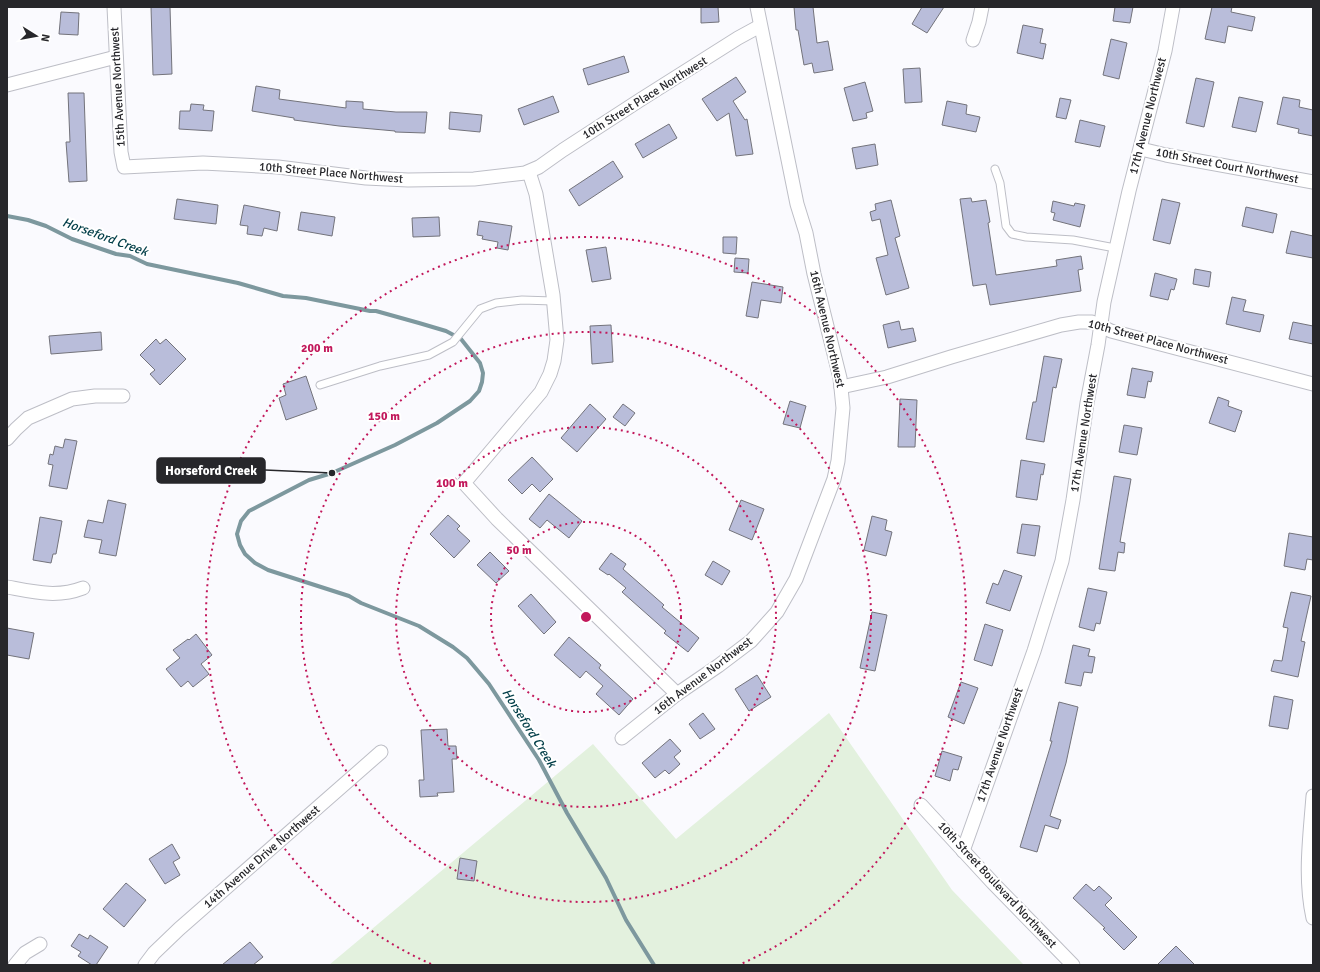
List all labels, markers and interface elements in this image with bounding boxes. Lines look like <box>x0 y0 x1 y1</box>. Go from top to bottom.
north arrow <box>16 16 56 56</box>
street label: 15th Avenue Northwest <box>107 27 129 147</box>
text: N <box>38 33 52 43</box>
street label: 10th Street Place Northwest <box>580 53 710 143</box>
street label: 17th Avenue Northwest <box>1126 56 1170 176</box>
street label: 10th Street Court Northwest <box>1154 145 1300 187</box>
street label: 10th Street Place Northwest <box>258 159 404 187</box>
water label: Horseford Creek <box>60 214 151 260</box>
street label: 16th Avenue Northwest <box>806 269 848 389</box>
street label: 10th Street Place Northwest <box>1086 316 1230 368</box>
text: 200 m <box>301 341 333 356</box>
street label: 17th Avenue Northwest <box>1067 373 1101 493</box>
text: 150 m <box>368 409 400 424</box>
callout: Horseford Creek <box>157 458 265 483</box>
text: Horseford Creek <box>165 463 257 479</box>
text: 100 m <box>436 476 468 491</box>
text: 50 m <box>506 543 532 558</box>
centre of rings <box>579 610 593 624</box>
street label: 16th Avenue Northwest <box>651 634 755 718</box>
water label: Horseford Creek <box>498 686 560 772</box>
street label: 17th Avenue Northwest <box>973 686 1027 804</box>
street label: 14th Avenue Drive Northwest <box>201 802 323 912</box>
street label: 10th Street Boulevard Northwest <box>934 818 1060 952</box>

